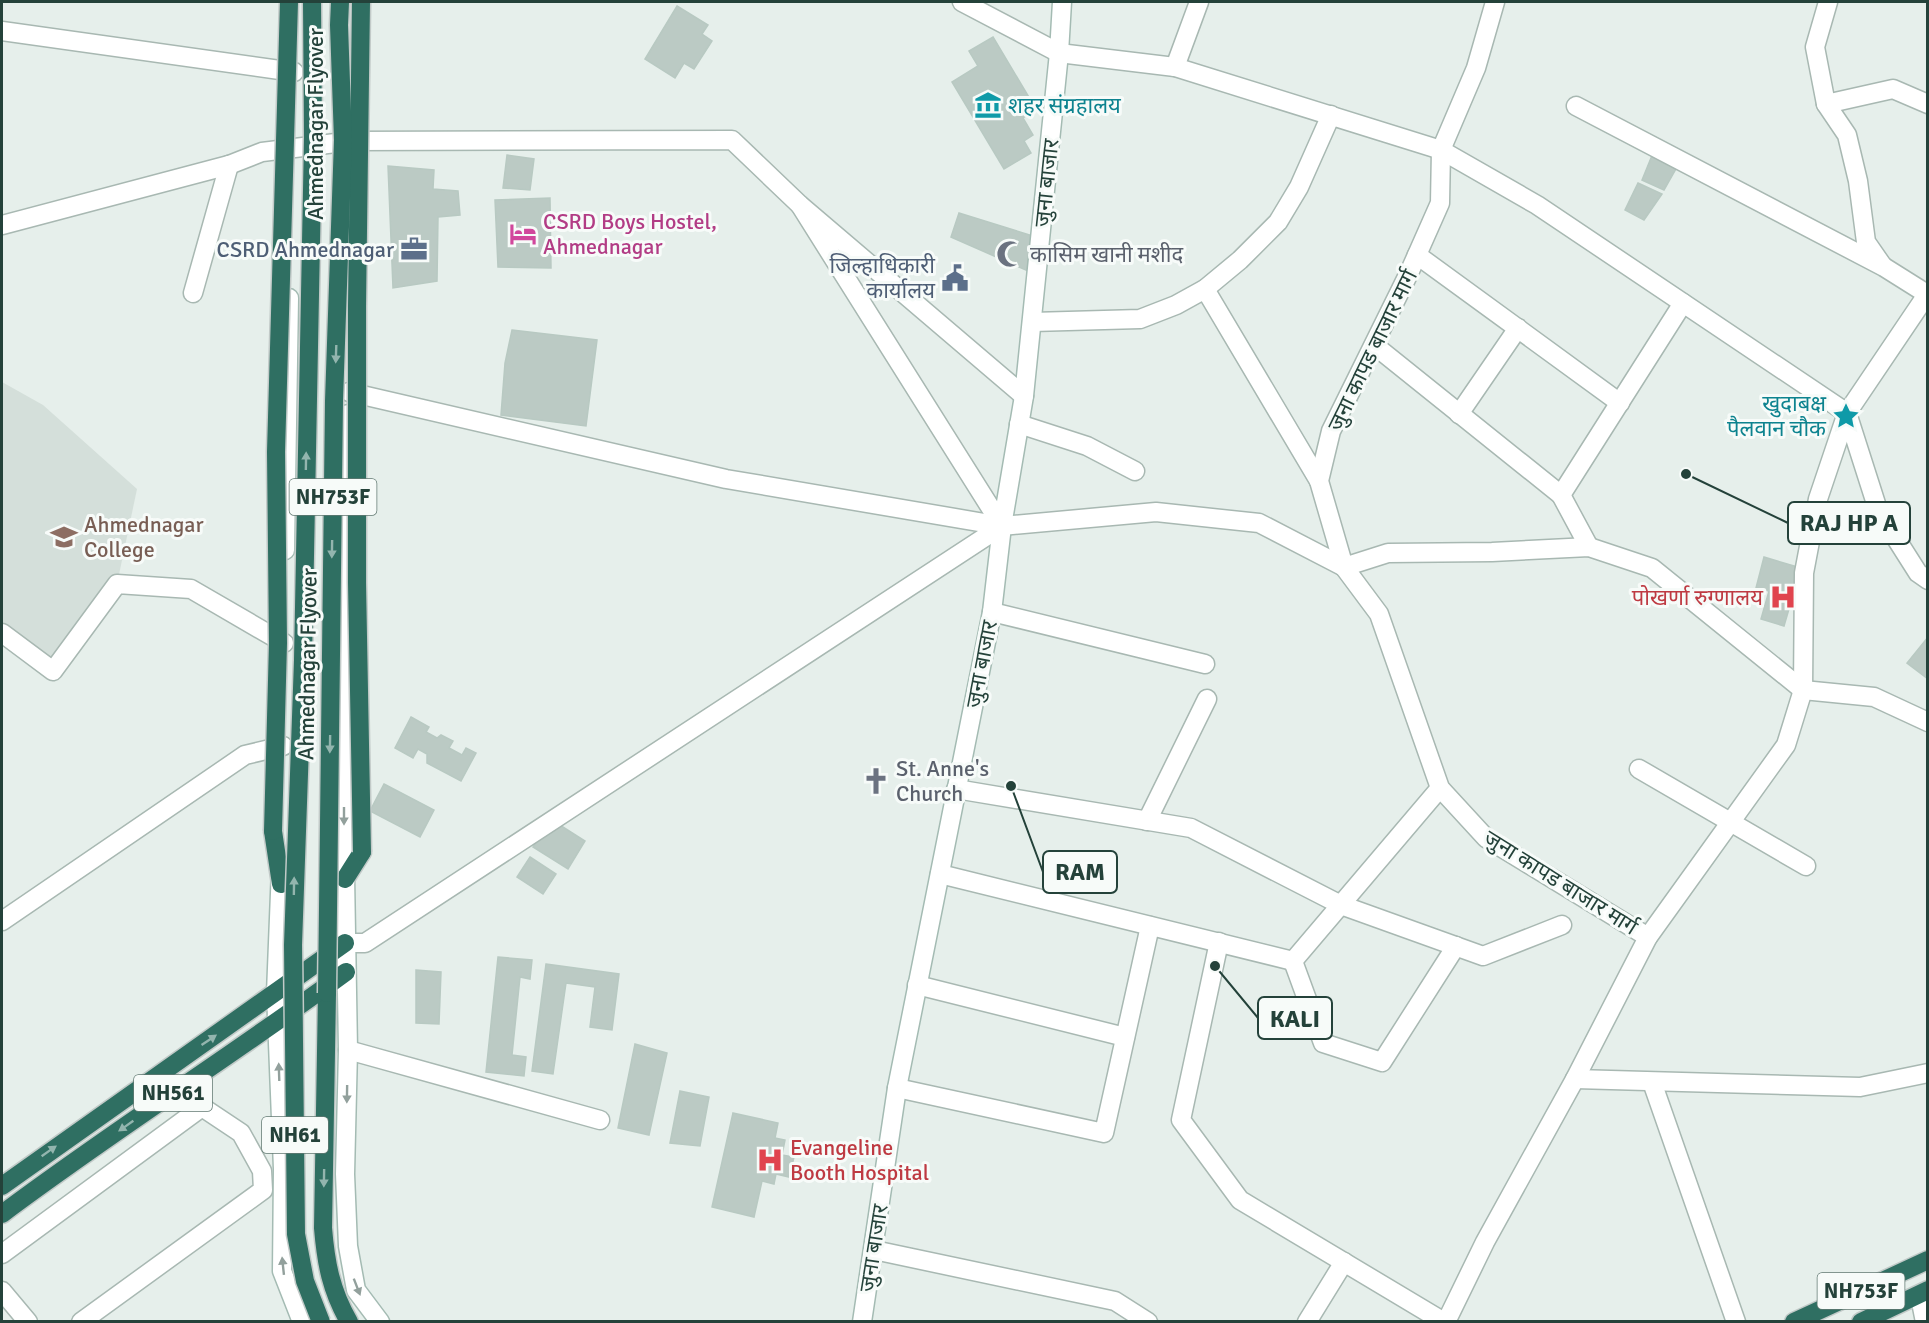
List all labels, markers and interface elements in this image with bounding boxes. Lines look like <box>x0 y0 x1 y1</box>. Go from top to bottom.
street label: Ahmednagar Flyover <box>302 28 329 220</box>
museum icon: शहर संग्रहालय <box>973 90 1003 120</box>
place label: शहर संग्रहालय <box>1008 92 1122 119</box>
street label: जुना बाजार <box>1028 137 1066 229</box>
place label: CSRD Boys Hostel, Ahmednagar <box>543 208 717 260</box>
hotel icon: CSRD Boys Hostel, Ahmednagar <box>508 219 538 249</box>
office icon: CSRD Ahmednagar <box>399 234 429 264</box>
place label: CSRD Ahmednagar <box>217 236 394 263</box>
mosque icon: कासिम खानी मशीद <box>995 239 1025 269</box>
place label: कासिम खानी मशीद <box>1030 241 1183 268</box>
place label: जिल्हाधिकारी कार्यालय <box>830 252 936 304</box>
public building icon: जिल्हाधिकारी कार्यालय <box>940 263 970 293</box>
street label: जुना कापड बाजार मार्ग <box>1322 264 1425 436</box>
one-way arrow <box>331 344 340 363</box>
place label: खुदाबक्ष पैलवान चौक <box>1727 390 1827 442</box>
place icon: खुदाबक्ष पैलवान चौक <box>1831 401 1861 431</box>
one-way arrow <box>302 451 311 470</box>
road number: NH753F <box>290 479 376 515</box>
callout: RAJ HP A <box>1788 502 1910 544</box>
text: RAJ HP A <box>1800 508 1899 538</box>
place label: Ahmednagar College <box>84 511 204 563</box>
school or university icon: Ahmednagar College <box>49 522 79 552</box>
one-way arrow <box>327 539 337 558</box>
street label: Ahmednagar Flyover <box>292 568 323 760</box>
hospital icon: पोखर्णा रुग्णालय <box>1768 582 1798 612</box>
place label: पोखर्णा रुग्णालय <box>1632 584 1764 611</box>
street label: जुना बाजार <box>960 617 1004 710</box>
one-way arrow <box>325 734 335 753</box>
place label: St. Anne's Church <box>896 755 989 807</box>
church icon: St. Anne's Church <box>861 766 891 796</box>
one-way arrow <box>339 806 349 825</box>
street label: जुना कापड बाजार मार्ग <box>1478 824 1643 942</box>
callout: RAM <box>1043 851 1117 893</box>
text: RAM <box>1055 857 1105 887</box>
one-way arrow <box>290 877 299 896</box>
callout: KALI <box>1258 997 1332 1039</box>
text: KALI <box>1270 1004 1320 1034</box>
one-way arrow <box>200 1034 217 1045</box>
one-way arrow <box>274 1062 284 1081</box>
road number: NH561 <box>134 1075 212 1111</box>
one-way arrow <box>342 1084 352 1103</box>
road number: NH61 <box>262 1117 328 1153</box>
one-way arrow <box>118 1120 134 1132</box>
place label: Evangeline Booth Hospital <box>790 1134 929 1186</box>
one-way arrow <box>40 1145 56 1157</box>
hospital icon: Evangeline Booth Hospital <box>755 1145 785 1175</box>
one-way arrow <box>319 1168 329 1187</box>
street label: जुना बाजार <box>853 1201 895 1294</box>
one-way arrow <box>278 1257 288 1276</box>
road number: NH753F <box>1818 1273 1904 1309</box>
one-way arrow <box>353 1279 363 1297</box>

